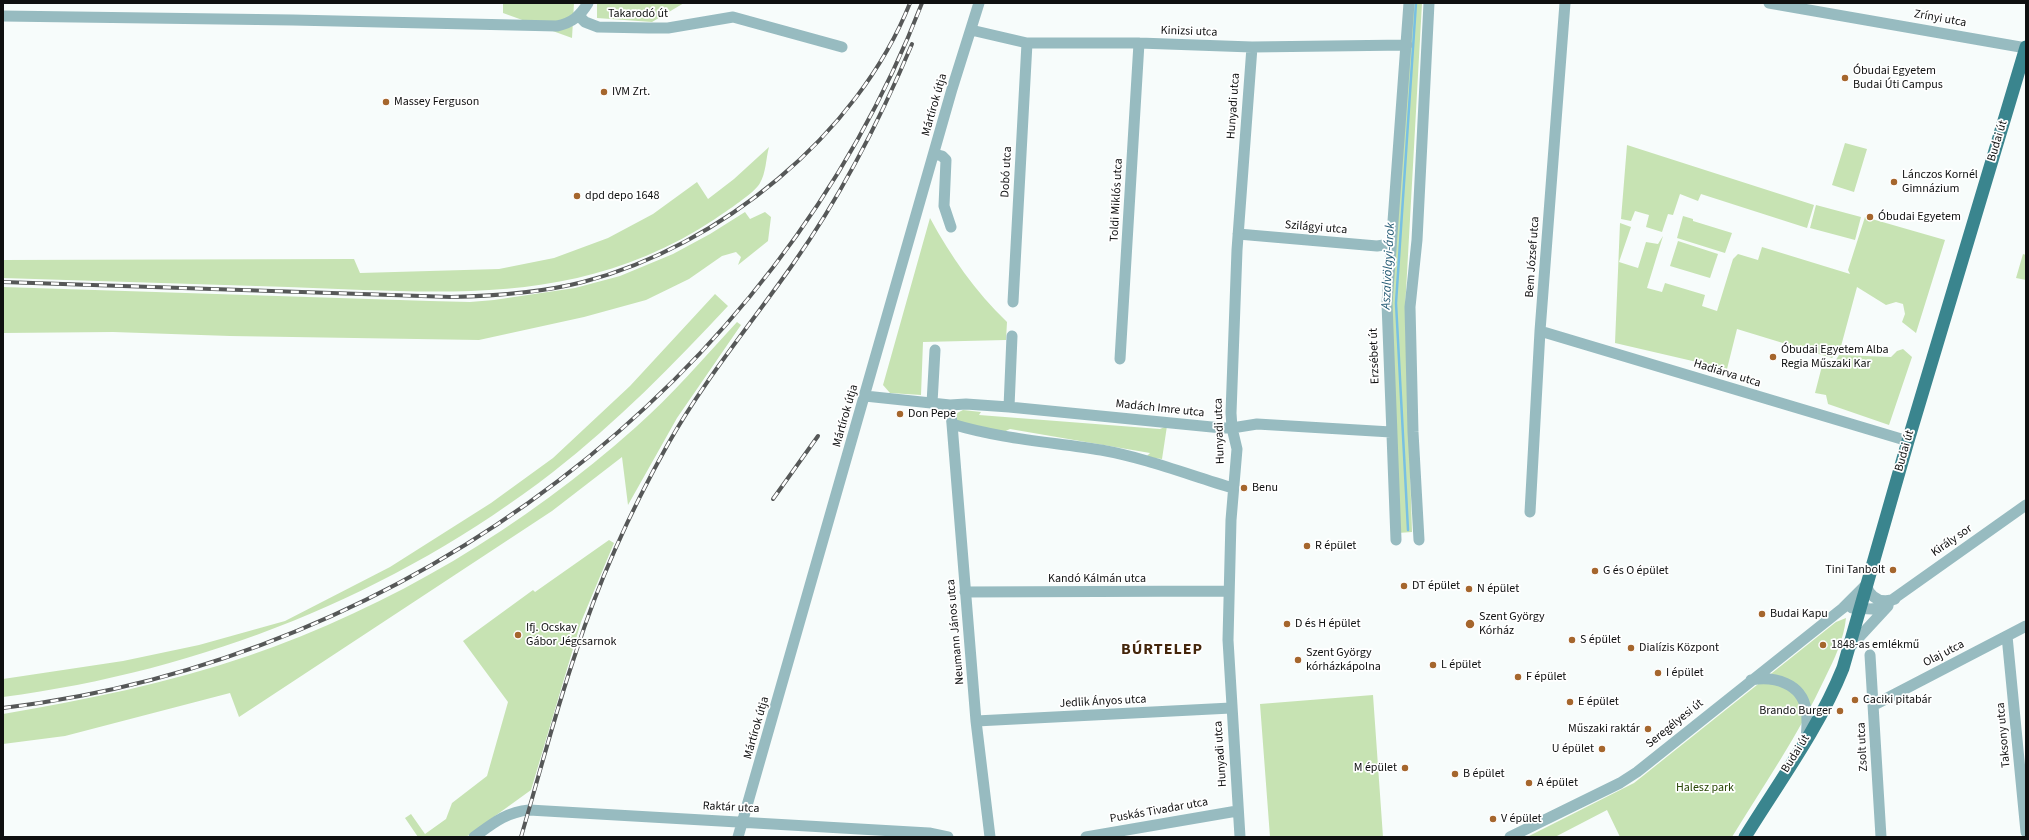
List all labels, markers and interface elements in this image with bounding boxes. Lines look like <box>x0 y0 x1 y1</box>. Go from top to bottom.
street label: Takarodó út <box>608 7 668 21</box>
street label: Zrínyi utca <box>1913 7 1967 31</box>
street label: Kinizsi utca <box>1160 24 1218 40</box>
place label: Óbudai Egyetem Budai Úti Campus <box>1853 64 1943 92</box>
street label: Mártírok útja <box>919 72 951 138</box>
street label: Hunyadi utca <box>1225 72 1243 140</box>
marker: Óbudai Egyetem Budai Úti Campus <box>1840 73 1850 83</box>
place label: IVM Zrt. <box>612 85 650 99</box>
marker: IVM Zrt. <box>599 87 609 97</box>
place label: Massey Ferguson <box>394 95 479 109</box>
marker: Massey Ferguson <box>381 97 391 107</box>
street label: Budai út <box>1985 119 2011 163</box>
street label: Dobó utca <box>998 146 1016 198</box>
street label: Toldi Miklós utca <box>1108 158 1126 242</box>
place label: Lánczos Kornél Gimnázium <box>1902 168 1978 196</box>
marker: Lánczos Kornél Gimnázium <box>1889 177 1899 187</box>
place label: dpd depo 1648 <box>585 189 659 203</box>
marker: dpd depo 1648 <box>572 191 582 201</box>
place label: Óbudai Egyetem <box>1878 210 1961 224</box>
marker: Óbudai Egyetem <box>1865 212 1875 222</box>
street label: Bem József utca <box>1523 216 1543 298</box>
street label: Szilágyi utca <box>1284 218 1348 238</box>
water label: Aszalvölgyi-árok <box>1379 222 1399 310</box>
street label: Erzsébet út <box>1367 328 1383 384</box>
place label: Óbudai Egyetem Alba Regia Műszaki Kar <box>1781 343 1888 371</box>
marker: Óbudai Egyetem Alba Regia Műszaki Kar <box>1768 352 1778 362</box>
street label: Hadiárva utca <box>1692 357 1762 391</box>
street label: Mártírok útja <box>830 383 862 449</box>
street label: Madách Imre utca <box>1115 397 1205 421</box>
street label: Hunyadi utca <box>1212 398 1228 464</box>
place label: Don Pepe <box>908 407 956 421</box>
marker: Don Pepe <box>895 409 905 419</box>
street label: Budai út <box>1892 429 1918 473</box>
place label: Benu <box>1252 481 1278 495</box>
marker: Benu <box>1239 483 1249 493</box>
street label: Király sor <box>1929 522 1975 560</box>
place label: R épület <box>1315 539 1356 553</box>
marker: R épület <box>1302 541 1312 551</box>
place label: Tini Tanbolt <box>1825 563 1885 577</box>
place label: G és O épület <box>1603 564 1669 578</box>
marker: Tini Tanbolt <box>1888 565 1898 575</box>
marker: G és O épület <box>1590 566 1600 576</box>
street label: Kandó Kálmán utca <box>1048 572 1146 586</box>
street label: Neumann János utca <box>944 579 968 685</box>
place label: DT épület <box>1412 579 1460 593</box>
marker: DT épület <box>1399 581 1409 591</box>
place label: N épület <box>1477 582 1519 596</box>
marker: N épület <box>1464 584 1474 594</box>
place label: Budai Kapu <box>1770 607 1828 621</box>
marker: Budai Kapu <box>1757 609 1767 619</box>
place label: Szent György Kórház <box>1479 610 1545 638</box>
place label: D és H épület <box>1295 617 1360 631</box>
marker: Szent György Kórház <box>1464 618 1476 630</box>
marker: D és H épület <box>1282 619 1292 629</box>
place label: Ifj. Ocskay Gábor Jégcsarnok <box>526 621 616 649</box>
marker: Ifj. Ocskay Gábor Jégcsarnok <box>513 630 523 640</box>
place label: S épület <box>1580 633 1621 647</box>
marker: S épület <box>1567 635 1577 645</box>
place label: 1848-as emlékmű <box>1831 638 1919 652</box>
street label: Olaj utca <box>1921 638 1967 670</box>
district label: BÚRTELEP <box>1121 640 1203 660</box>
marker: 1848-as emlékmű <box>1818 640 1828 650</box>
place label: Dialízis Központ <box>1639 641 1719 655</box>
marker: Dialízis Központ <box>1626 643 1636 653</box>
place label: Szent György kórházkápolna <box>1306 646 1381 674</box>
marker: Szent György kórházkápolna <box>1293 655 1303 665</box>
place label: L épület <box>1441 658 1481 672</box>
marker: L épület <box>1428 660 1438 670</box>
place label: I épület <box>1666 666 1704 680</box>
marker: I épület <box>1653 668 1663 678</box>
place label: F épület <box>1526 670 1566 684</box>
marker: F épület <box>1513 672 1523 682</box>
street label: Jedlik Ányos utca <box>1059 693 1147 711</box>
place label: Caciki pitabár <box>1863 693 1932 707</box>
street label: Mártírok útja <box>741 695 773 761</box>
place label: E épület <box>1578 695 1619 709</box>
marker: Caciki pitabár <box>1850 695 1860 705</box>
marker: E épület <box>1565 697 1575 707</box>
street label: Seregélyesi út <box>1643 697 1707 751</box>
street label: Taksony utca <box>1994 702 2014 768</box>
place label: Brando Burger <box>1759 704 1832 718</box>
marker: Brando Burger <box>1835 706 1845 716</box>
street label: Hunyadi utca <box>1212 720 1230 788</box>
place label: Műszaki raktár <box>1568 722 1640 736</box>
street label: Zsolt utca <box>1855 722 1871 772</box>
marker: Műszaki raktár <box>1643 724 1653 734</box>
street label: Budai út <box>1779 732 1813 776</box>
place label: U épület <box>1552 742 1594 756</box>
marker: U épület <box>1597 744 1607 754</box>
place label: M épület <box>1354 761 1397 775</box>
marker: M épület <box>1400 763 1410 773</box>
place label: B épület <box>1463 767 1505 781</box>
marker: B épület <box>1450 769 1460 779</box>
place label: A épület <box>1537 776 1578 790</box>
marker: A épület <box>1524 778 1534 788</box>
park label: Halesz park <box>1676 781 1734 795</box>
street label: Puskás Tivadar utca <box>1109 795 1209 827</box>
street label: Raktár utca <box>702 799 760 817</box>
place label: V épület <box>1501 812 1542 826</box>
marker: V épület <box>1488 814 1498 824</box>

